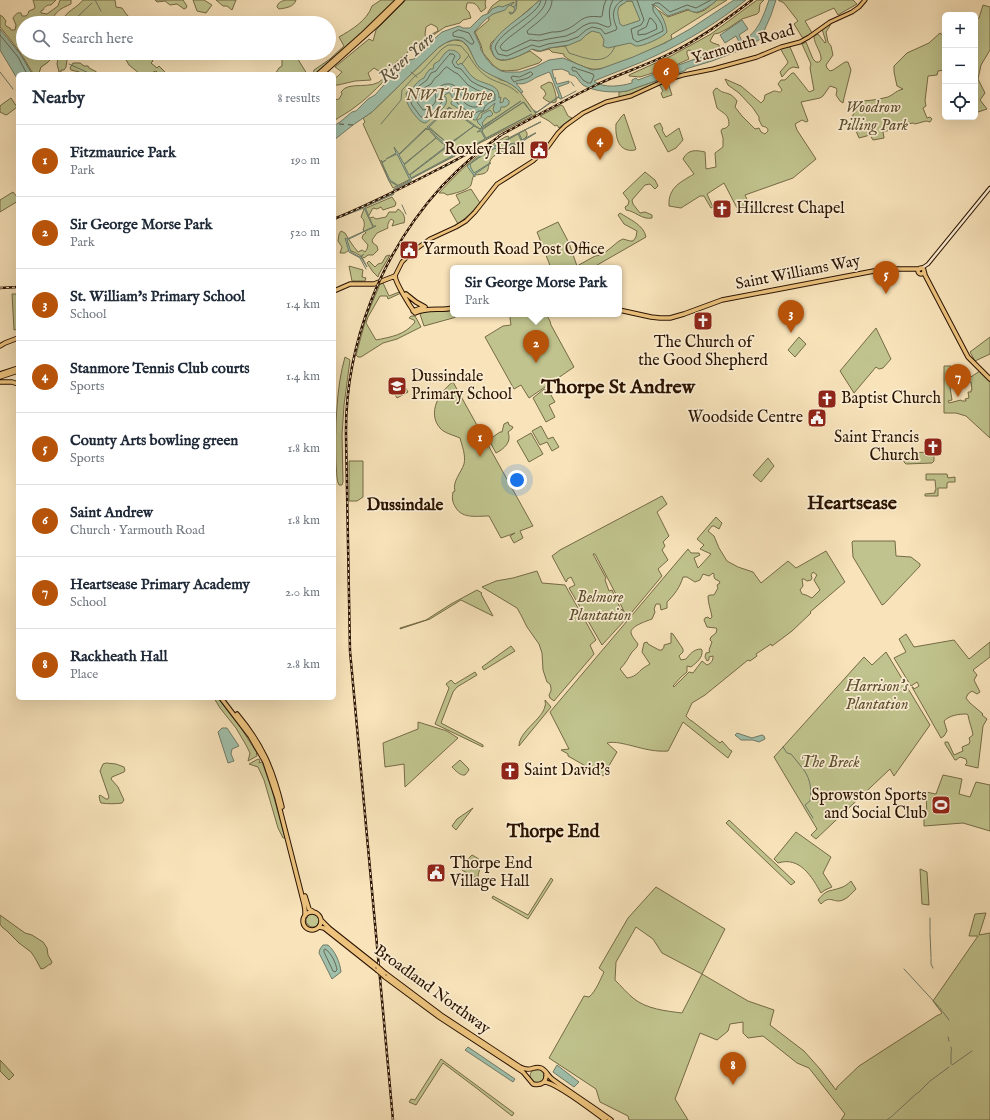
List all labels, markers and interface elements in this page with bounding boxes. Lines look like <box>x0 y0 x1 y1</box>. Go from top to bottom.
map controls <box>942 12 978 120</box>
button: + <box>942 12 978 48</box>
search box <box>16 16 336 60</box>
street label: Yarmouth Road <box>689 21 797 69</box>
icon: search <box>30 27 52 49</box>
water label: River Yare <box>375 28 440 88</box>
text: Search here <box>62 29 133 48</box>
button: − <box>942 48 978 84</box>
pin: 6 <box>653 58 679 91</box>
button: locate <box>942 84 978 120</box>
park label: NWT Thorpe Marshes <box>406 86 493 124</box>
text: Nearby <box>32 88 85 109</box>
text: 8 results <box>277 90 320 107</box>
park label: Woodrow Pilling Park <box>838 98 909 136</box>
pin: 4 <box>587 127 613 160</box>
public building icon: Roxley Hall <box>528 139 550 161</box>
place label: Roxley Hall <box>444 140 526 160</box>
text: Fitzmaurice Park <box>70 143 176 162</box>
text: 1 <box>43 152 47 169</box>
text: 190 m <box>290 152 320 169</box>
text: Park <box>70 162 95 179</box>
church icon: Hillcrest Chapel <box>711 198 733 220</box>
place label: Hillcrest Chapel <box>736 199 845 219</box>
text: Sir George Morse Park <box>70 215 213 234</box>
text: 2 <box>42 224 48 241</box>
text: 520 m <box>290 224 320 241</box>
text: Park <box>70 234 95 251</box>
public building icon: Yarmouth Road Post Office <box>398 239 420 261</box>
place label: Yarmouth Road Post Office <box>423 240 605 260</box>
street label: Saint Williams Way <box>734 251 862 295</box>
pin: 5 <box>873 261 899 294</box>
popup <box>450 265 622 317</box>
text: Sir George Morse Park <box>465 273 607 292</box>
text: St. William's Primary School <box>70 287 245 306</box>
text: Park <box>465 292 489 309</box>
text: 3 <box>43 296 47 313</box>
text: 1.4 km <box>286 296 320 313</box>
pin: 3 <box>778 300 804 333</box>
text: School <box>70 306 107 323</box>
church icon: The Church of the Good Shepherd <box>692 310 714 332</box>
pin: 2 <box>523 330 549 363</box>
place label: The Church of the Good Shepherd <box>638 333 768 371</box>
text: Stanmore Tennis Club courts <box>70 359 250 378</box>
pin: 7 <box>945 364 971 397</box>
place label: Dussindale Primary School <box>411 367 513 405</box>
text: 4 <box>42 368 48 385</box>
text: 1.4 km <box>286 368 320 385</box>
school or university icon: Dussindale Primary School <box>386 375 408 397</box>
district label: Thorpe St Andrew <box>540 375 696 400</box>
text: Sports <box>70 378 105 395</box>
church icon: Baptist Church <box>816 388 838 410</box>
place label: Baptist Church <box>841 389 941 409</box>
public building icon: Woodside Centre <box>806 407 828 429</box>
place label: Woodside Centre <box>688 408 803 428</box>
pin: 1 <box>467 424 493 457</box>
place label: Saint Francis Church <box>834 428 919 466</box>
text: County Arts bowling green <box>70 431 238 450</box>
church icon: Saint Francis Church <box>922 436 944 458</box>
text: 5 <box>43 440 47 457</box>
text: 1.8 km <box>287 440 320 457</box>
text: Sports <box>70 450 105 467</box>
your location <box>507 470 527 490</box>
district label: Heartsease <box>807 491 898 516</box>
district label: Dussindale <box>367 495 444 516</box>
text: Saint Andrew <box>70 503 153 522</box>
text: 6 <box>42 512 48 529</box>
text: 1.8 km <box>287 512 320 529</box>
text: Church · Yarmouth Road <box>70 522 205 539</box>
text: Heartsease Primary Academy <box>70 575 250 594</box>
text: 7 <box>42 584 48 601</box>
text: 2.0 km <box>285 584 320 601</box>
park label: Belmore Plantation <box>569 588 631 626</box>
text: School <box>70 594 107 611</box>
text: Rackheath Hall <box>70 647 168 666</box>
text: 8 <box>42 656 48 673</box>
text: 2.8 km <box>286 656 320 673</box>
text: Place <box>70 666 98 683</box>
park label: Harrison's Plantation <box>845 677 909 715</box>
park label: The Breck <box>800 753 860 773</box>
church icon: Saint David's <box>499 760 521 782</box>
place label: Saint David's <box>524 761 611 781</box>
place label: Sprowston Sports and Social Club <box>811 786 927 824</box>
sports icon: Sprowston Sports and Social Club <box>930 794 952 816</box>
district label: Thorpe End <box>506 821 600 844</box>
place label: Thorpe End Village Hall <box>449 854 533 892</box>
public building icon: Thorpe End Village Hall <box>425 862 447 884</box>
street label: Broadland Northway <box>370 941 494 1039</box>
pin: 8 <box>720 1052 746 1085</box>

